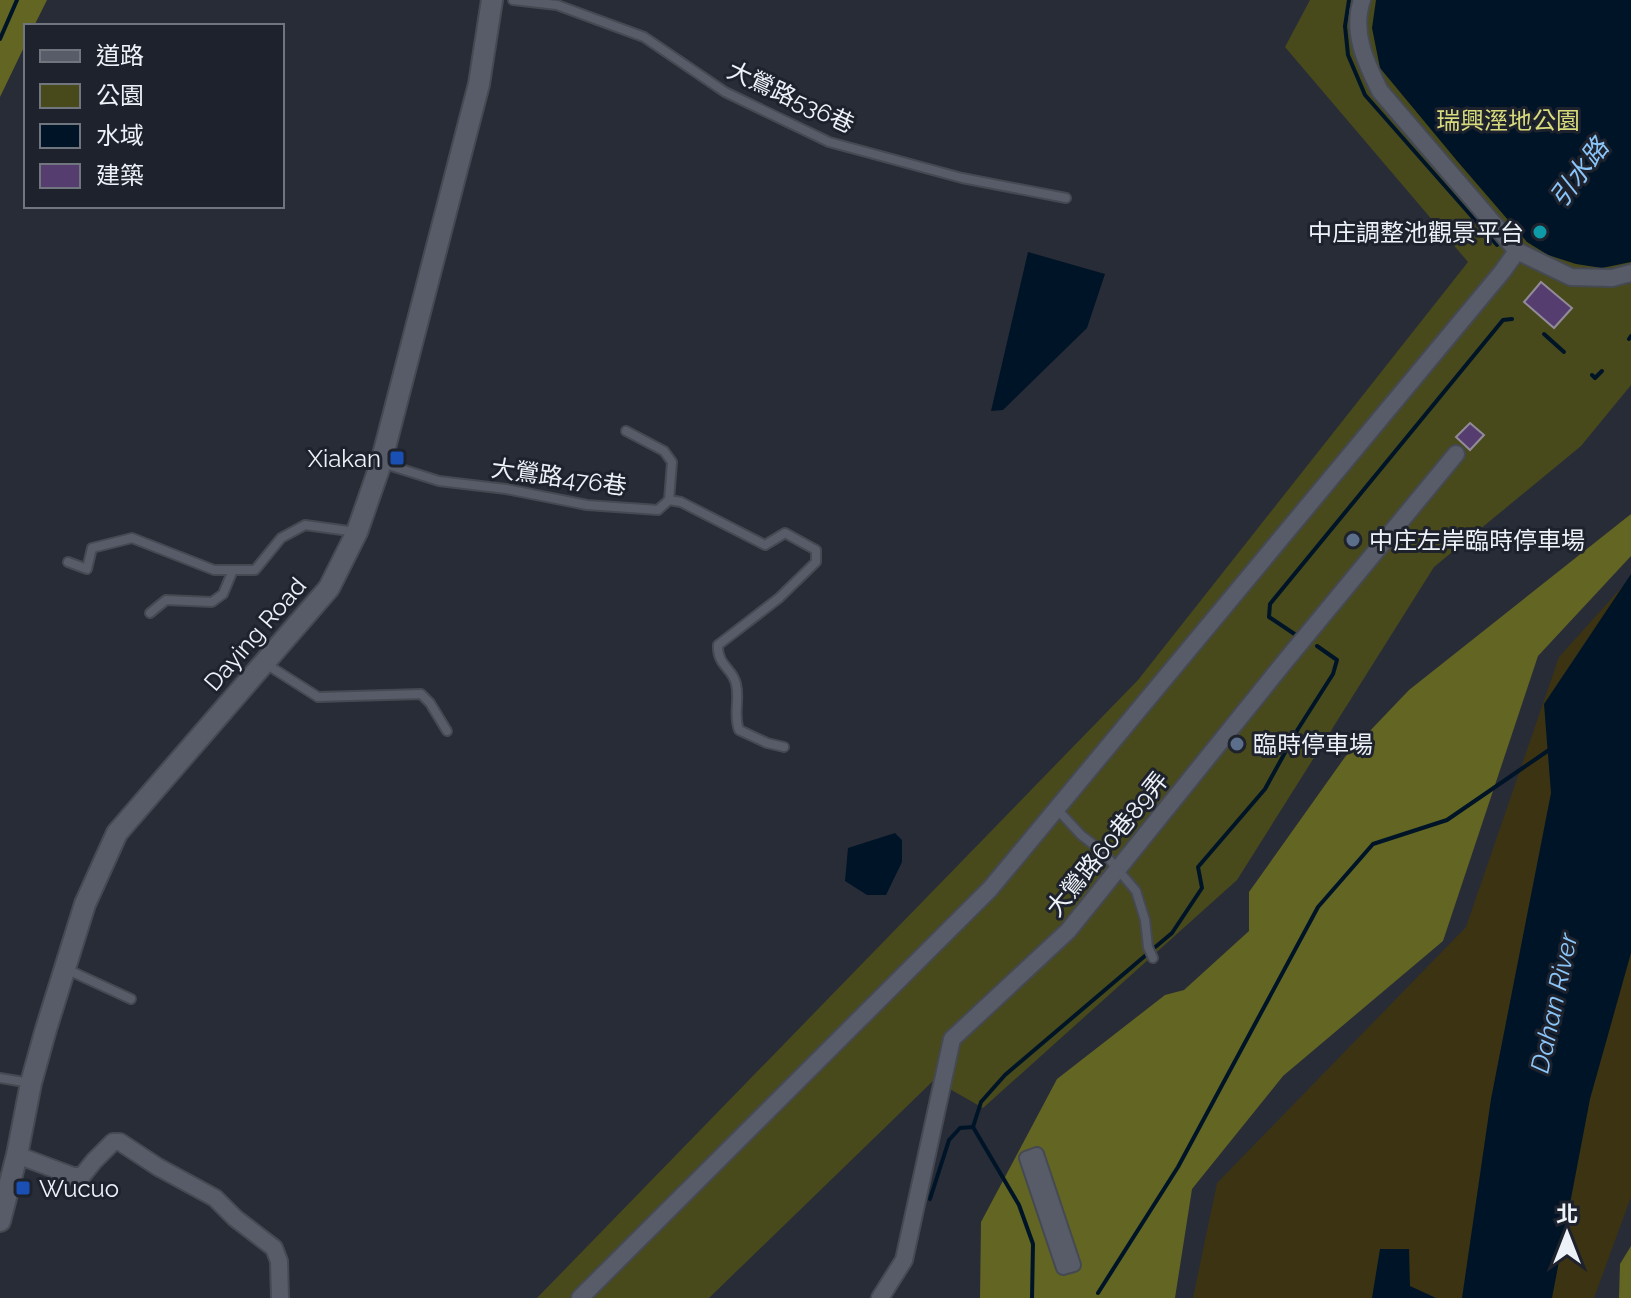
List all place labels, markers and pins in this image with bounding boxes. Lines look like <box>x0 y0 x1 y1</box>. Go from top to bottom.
place label: 中庄調整池觀景平台 <box>1308 218 1524 247</box>
marker: 中庄調整池觀景平台 <box>1531 223 1549 241</box>
place label: Xiakan <box>308 444 381 473</box>
marker: Xiakan <box>388 449 406 467</box>
place label: 中庄左岸臨時停車場 <box>1369 526 1585 555</box>
marker: 中庄左岸臨時停車場 <box>1344 531 1362 549</box>
place label: 臨時停車場 <box>1253 730 1373 759</box>
marker: 臨時停車場 <box>1228 735 1246 753</box>
place label: Wucuo <box>39 1174 119 1203</box>
marker: Wucuo <box>14 1179 32 1197</box>

